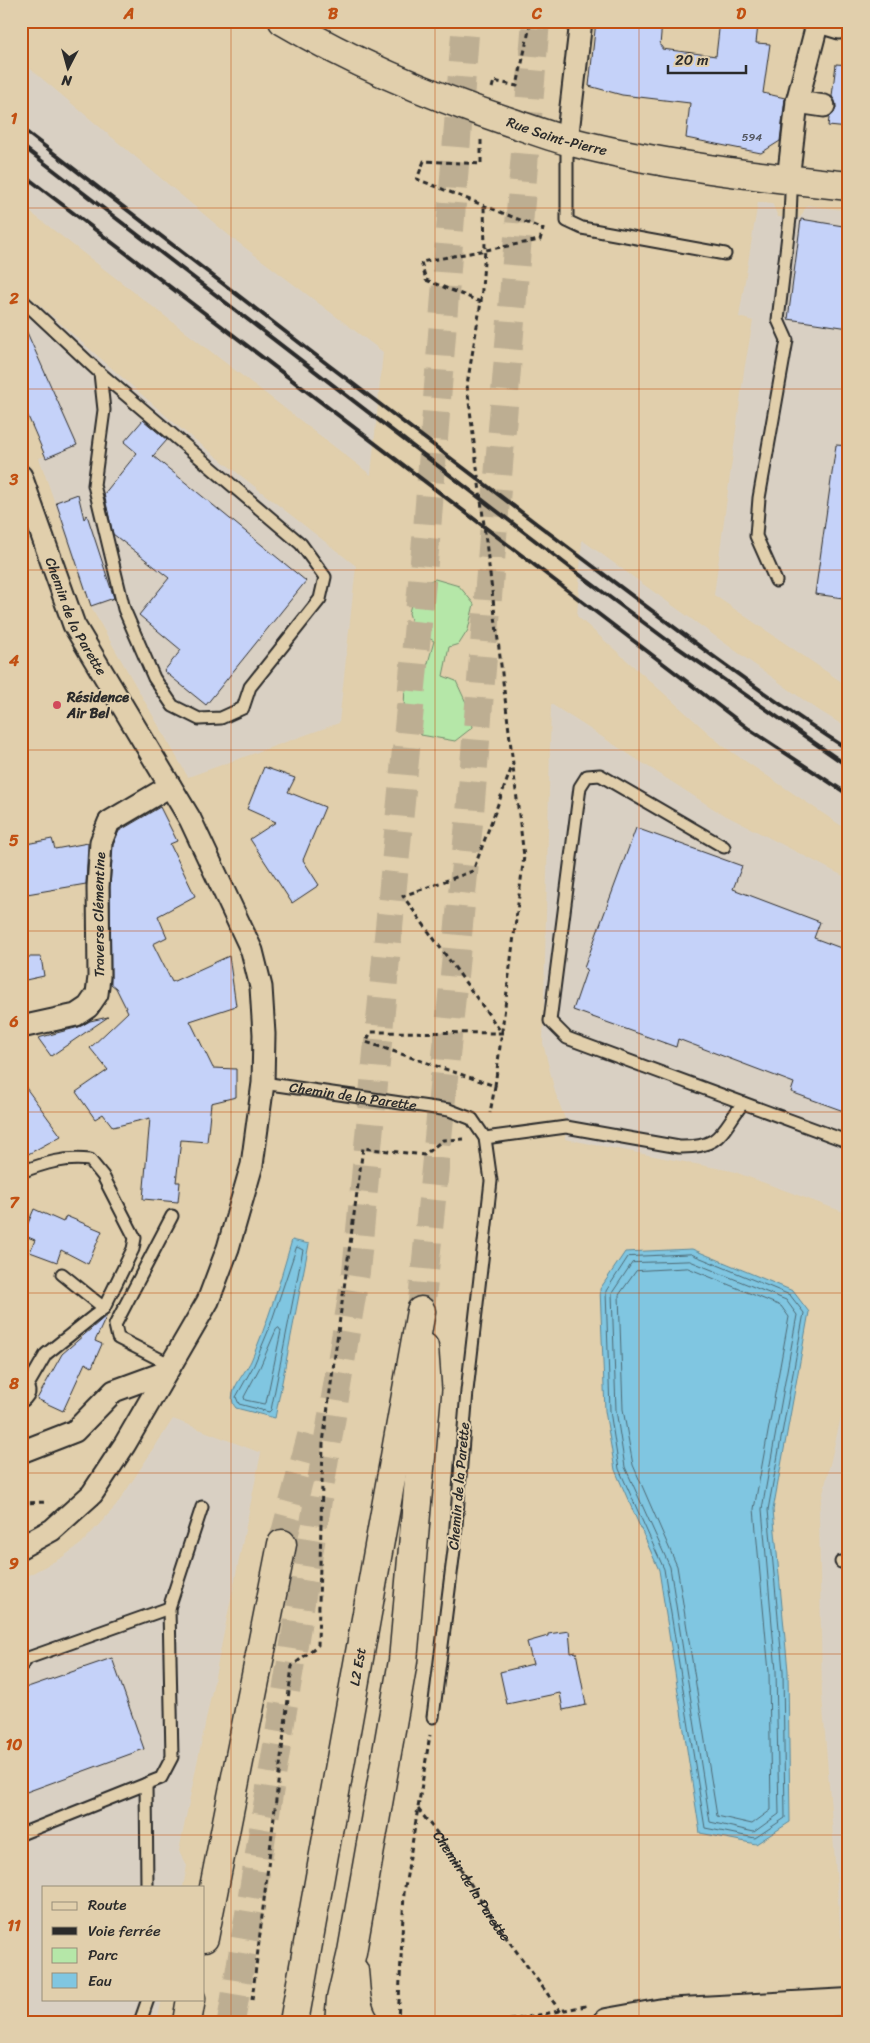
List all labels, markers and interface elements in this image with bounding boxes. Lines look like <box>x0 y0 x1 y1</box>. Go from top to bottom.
text: A <box>123 0 134 28</box>
text: B <box>328 0 339 28</box>
text: C <box>531 0 543 28</box>
text: D <box>736 0 746 28</box>
north arrow <box>42 42 92 92</box>
scale bar <box>668 42 745 74</box>
text: 20 m <box>675 47 709 73</box>
text: N <box>60 67 74 93</box>
text: 1 <box>11 104 18 133</box>
street label: Rue Saint-Pierre <box>503 109 610 163</box>
house number: 594 <box>742 128 762 147</box>
text: 2 <box>8 284 19 313</box>
text: 3 <box>9 465 19 494</box>
street label: Chemin de la Parette <box>38 554 114 680</box>
text: 4 <box>8 646 19 675</box>
place label: Résidence Air Bel <box>66 685 129 726</box>
marker: Résidence Air Bel <box>51 699 63 711</box>
text: 5 <box>9 826 19 855</box>
street label: Traverse Clémentine <box>85 851 113 978</box>
text: 6 <box>8 1007 19 1036</box>
street label: Chemin de la Parette <box>288 1074 418 1118</box>
text: 7 <box>9 1188 20 1217</box>
text: 8 <box>8 1369 19 1398</box>
street label: Chemin de la Parette <box>441 1421 477 1551</box>
text: 9 <box>9 1549 19 1578</box>
street label: L2 Est <box>342 1645 373 1688</box>
text: 10 <box>6 1730 22 1759</box>
street label: Chemin de la Parette <box>427 1825 518 1947</box>
legend <box>42 1886 205 2000</box>
text: Route <box>88 1892 127 1918</box>
text: 11 <box>7 1911 21 1940</box>
text: Voie ferrée <box>88 1918 161 1944</box>
text: Parc <box>88 1942 118 1968</box>
text: Eau <box>88 1968 112 1994</box>

